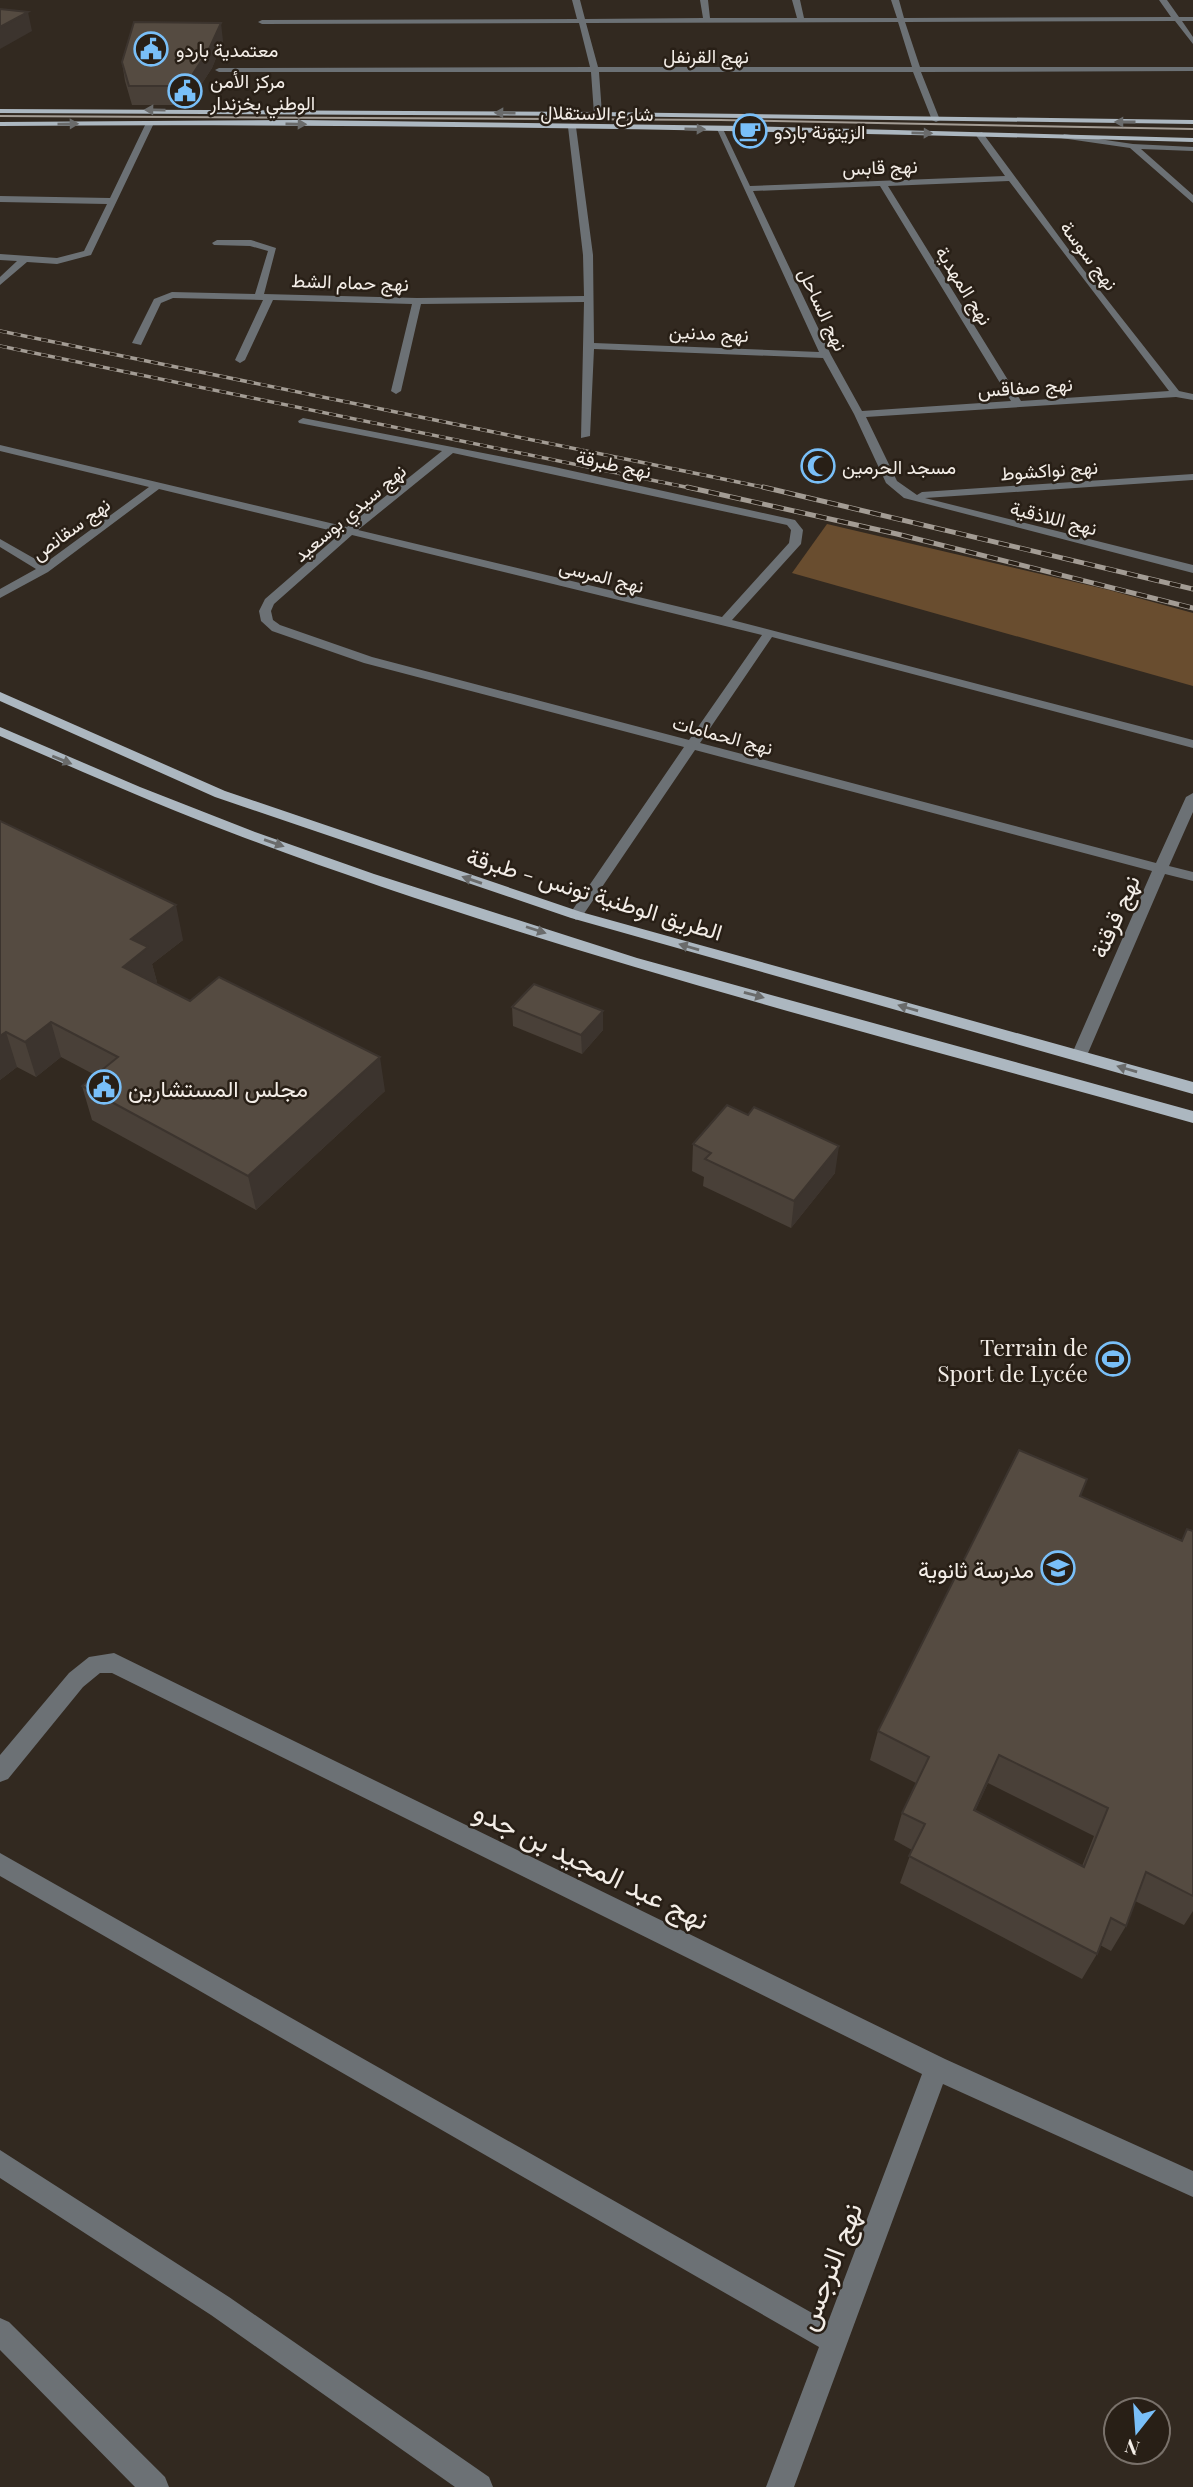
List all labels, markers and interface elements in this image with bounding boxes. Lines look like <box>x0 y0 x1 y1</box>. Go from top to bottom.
public building icon: معتمدية باردو <box>132 30 170 68</box>
place label: معتمدية باردو <box>176 36 278 62</box>
street label: نهج القرنفل <box>663 42 749 70</box>
place label: مركز الأمن الوطني بخزندار <box>209 67 315 119</box>
public building icon: مركز الأمن الوطني بخزندار <box>166 72 204 110</box>
street label: شارع الاستقلال <box>540 98 654 127</box>
one-way arrow <box>144 104 166 116</box>
one-way arrow <box>494 107 516 119</box>
cafe icon: الزيتونة باردو <box>731 112 769 150</box>
one-way arrow <box>1114 116 1136 128</box>
one-way arrow <box>57 118 79 129</box>
one-way arrow <box>285 118 307 130</box>
place label: الزيتونة باردو <box>774 118 866 144</box>
one-way arrow <box>684 123 706 135</box>
one-way arrow <box>911 127 933 139</box>
street label: نهج قابس <box>842 152 918 182</box>
street label: نهج سوسة <box>1054 215 1125 296</box>
street label: نهج المهدية <box>929 240 1000 331</box>
street label: نهج الساحل <box>792 263 855 356</box>
street label: نهج حمام الشط <box>291 266 409 298</box>
street label: نهج مدنين <box>668 317 749 349</box>
street label: نهج صفاقس <box>977 370 1074 404</box>
street label: نهج طبرقة <box>574 442 654 486</box>
mosque icon: مسجد الحرمين <box>799 447 837 485</box>
place label: مسجد الحرمين <box>842 453 956 479</box>
street label: نهج نواكشوط <box>999 453 1099 487</box>
street label: نهج سيدي بوسعيد <box>287 457 413 570</box>
street label: نهج سقانص <box>25 491 116 567</box>
street label: نهج اللاذقية <box>1007 494 1100 542</box>
street label: نهج المرسى <box>556 552 647 600</box>
street label: نهج الحمامات <box>669 708 776 762</box>
one-way arrow <box>52 754 72 766</box>
one-way arrow <box>263 838 284 849</box>
street label: الطريق الوطنية تونس - طبرقة <box>463 839 727 948</box>
street label: نهج قرقنة <box>1082 870 1148 963</box>
one-way arrow <box>461 874 482 885</box>
one-way arrow <box>526 926 547 936</box>
one-way arrow <box>678 941 699 951</box>
one-way arrow <box>743 990 765 1001</box>
one-way arrow <box>897 1002 919 1013</box>
one-way arrow <box>1116 1064 1137 1074</box>
public building icon: مجلس المستشارين <box>85 1068 123 1106</box>
place label: مجلس المستشارين <box>128 1072 308 1104</box>
place label: Terrain de Sport de Lycée <box>937 1331 1088 1388</box>
sports icon: Terrain de Sport de Lycée <box>1094 1340 1132 1378</box>
school or university icon: مدرسة ثانوية <box>1039 1549 1077 1587</box>
place label: مدرسة ثانوية <box>918 1553 1034 1585</box>
street label: نهج عبد المجيد بن جدو <box>467 1791 716 1940</box>
street label: نهج النرجس <box>787 2197 872 2336</box>
north arrow <box>1102 2396 1172 2466</box>
text: N <box>1121 2434 1142 2463</box>

